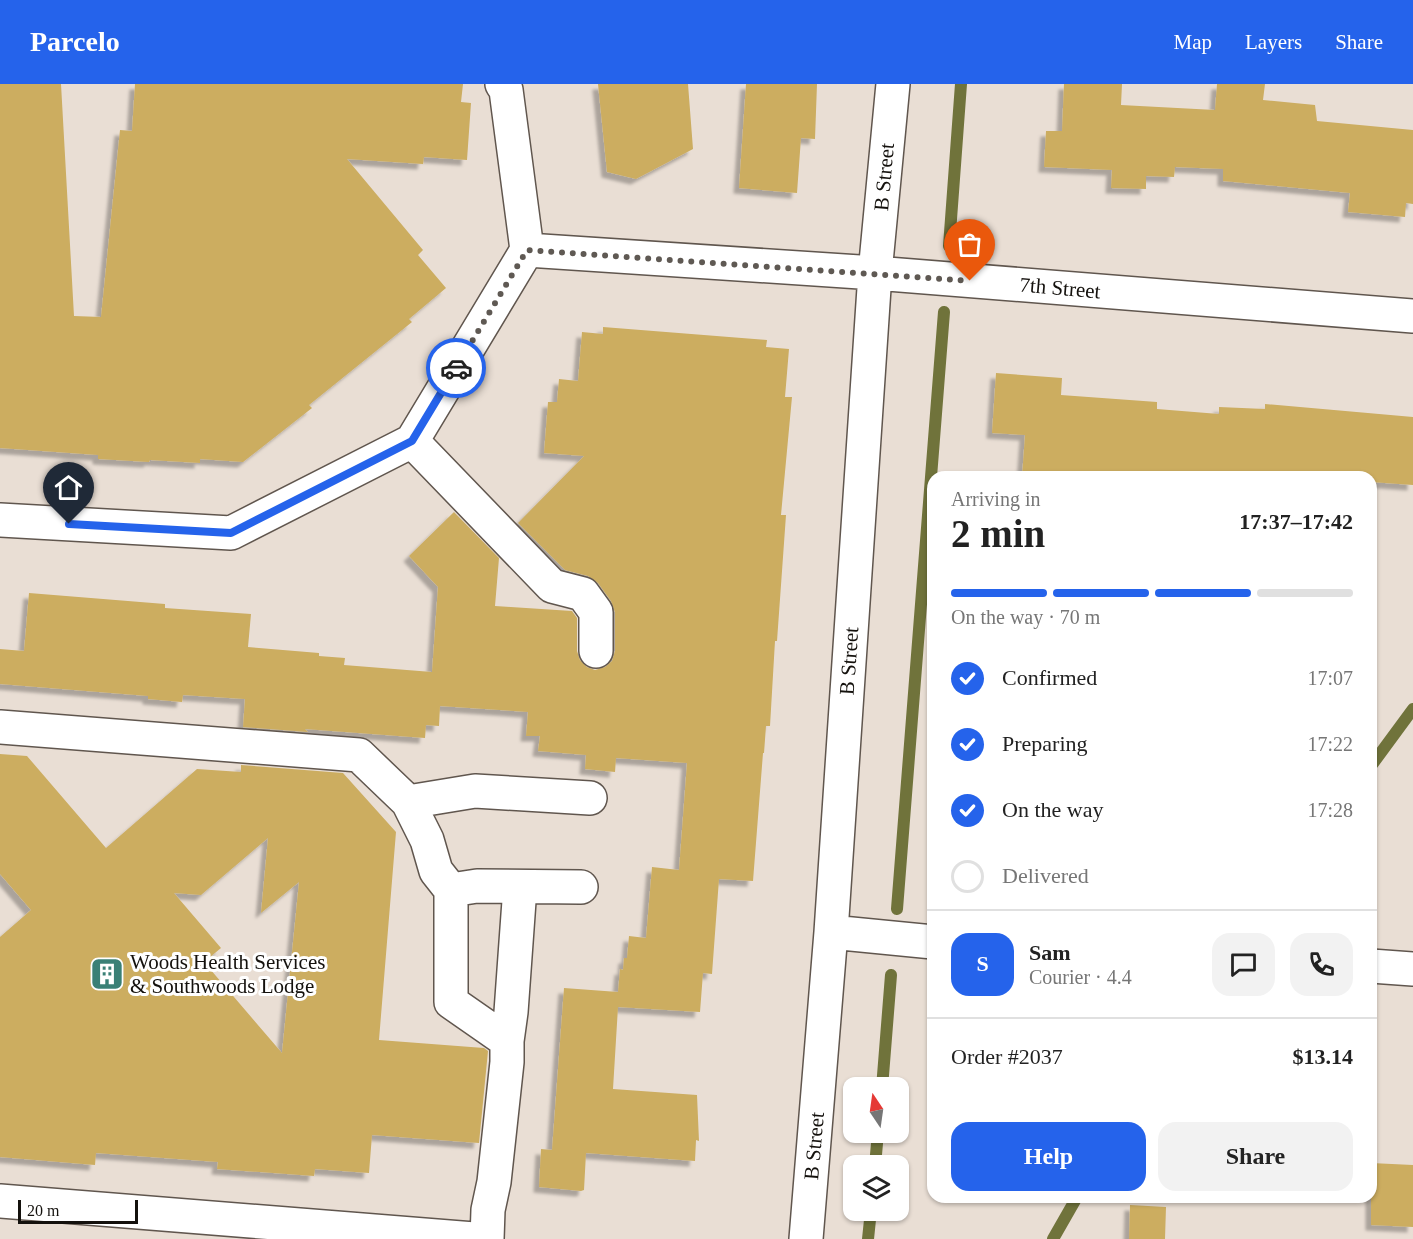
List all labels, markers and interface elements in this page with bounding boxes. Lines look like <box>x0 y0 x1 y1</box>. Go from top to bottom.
text: Parcelo <box>30 26 120 57</box>
text: Map <box>1174 30 1212 54</box>
text: Layers <box>1245 30 1302 54</box>
text: Share <box>1335 30 1383 54</box>
street label: B Street <box>869 142 899 212</box>
pin <box>944 219 995 281</box>
icon: bag <box>953 228 986 261</box>
street label: 7th Street <box>1019 273 1102 304</box>
courier <box>426 338 486 398</box>
icon: car <box>440 352 473 385</box>
pin <box>43 462 94 524</box>
icon: home <box>52 471 85 504</box>
text: Arriving in <box>951 488 1040 510</box>
text: 17:37–17:42 <box>1239 509 1353 534</box>
text: 2 min <box>951 512 1045 555</box>
text: On the way · 70 m <box>951 606 1100 628</box>
street label: B Street <box>835 626 863 696</box>
icon: check <box>951 662 984 695</box>
text: Confirmed <box>1002 665 1097 690</box>
text: 17:07 <box>1307 667 1353 689</box>
icon: check <box>951 728 984 761</box>
text: Preparing <box>1002 731 1088 756</box>
text: 17:22 <box>1307 733 1353 755</box>
icon: check <box>951 794 984 827</box>
text: On the way <box>1002 797 1103 822</box>
text: 17:28 <box>1307 799 1353 821</box>
text: Delivered <box>1002 863 1089 888</box>
button: chat <box>1212 933 1275 996</box>
button: phone <box>1290 933 1353 996</box>
text: Sam <box>1029 940 1071 965</box>
place label: Woods Health Services & Southwoods Lodge <box>130 950 325 998</box>
text: S <box>976 951 989 976</box>
building icon: Woods Health Services & Southwoods Lodge <box>89 956 125 992</box>
text: Courier · 4.4 <box>1029 966 1132 988</box>
text: Order #2037 <box>951 1044 1063 1069</box>
text: $13.14 <box>1293 1044 1353 1069</box>
north arrow <box>843 1077 909 1143</box>
map controls <box>843 1077 909 1221</box>
street label: B Street <box>799 1111 829 1181</box>
button: Help <box>951 1122 1146 1191</box>
button: Share <box>1158 1122 1353 1191</box>
button: layers <box>843 1155 909 1221</box>
scale bar <box>18 1197 138 1224</box>
text: 20 m <box>27 1202 59 1219</box>

